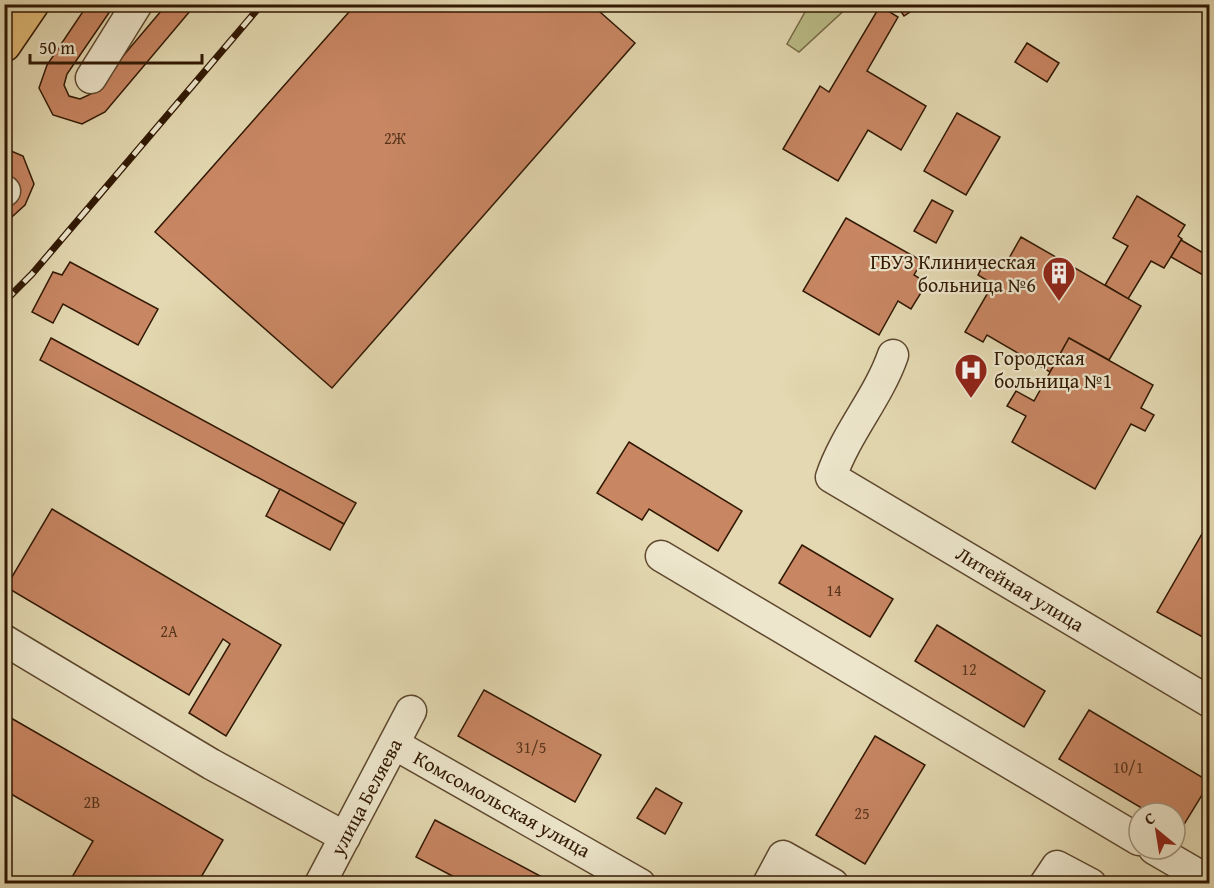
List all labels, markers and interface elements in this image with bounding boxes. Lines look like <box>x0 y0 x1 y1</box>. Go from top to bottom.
scale bar <box>30 27 202 65</box>
text: 50 m <box>39 34 75 61</box>
house number: 2Ж <box>384 126 407 150</box>
place label: ГБУЗ Клиническая больница №6 <box>870 247 1036 299</box>
building icon: ГБУЗ Клиническая больница №6 <box>1041 255 1077 302</box>
place label: Городская больница №1 <box>994 343 1112 395</box>
hospital icon: Городская больница №1 <box>953 352 989 399</box>
street label: Литейная улица <box>951 539 1090 639</box>
house number: 14 <box>826 578 842 602</box>
house number: 2А <box>160 619 178 643</box>
house number: 12 <box>961 657 977 681</box>
street label: улица Беляева <box>322 733 409 861</box>
house number: 31/5 <box>516 735 546 759</box>
street label: Комсомольская улица <box>409 743 596 865</box>
house number: 10/1 <box>1113 755 1143 779</box>
house number: 2В <box>84 790 100 814</box>
house number: 25 <box>854 801 870 825</box>
north arrow <box>1127 801 1187 861</box>
text: С <box>1140 805 1159 831</box>

